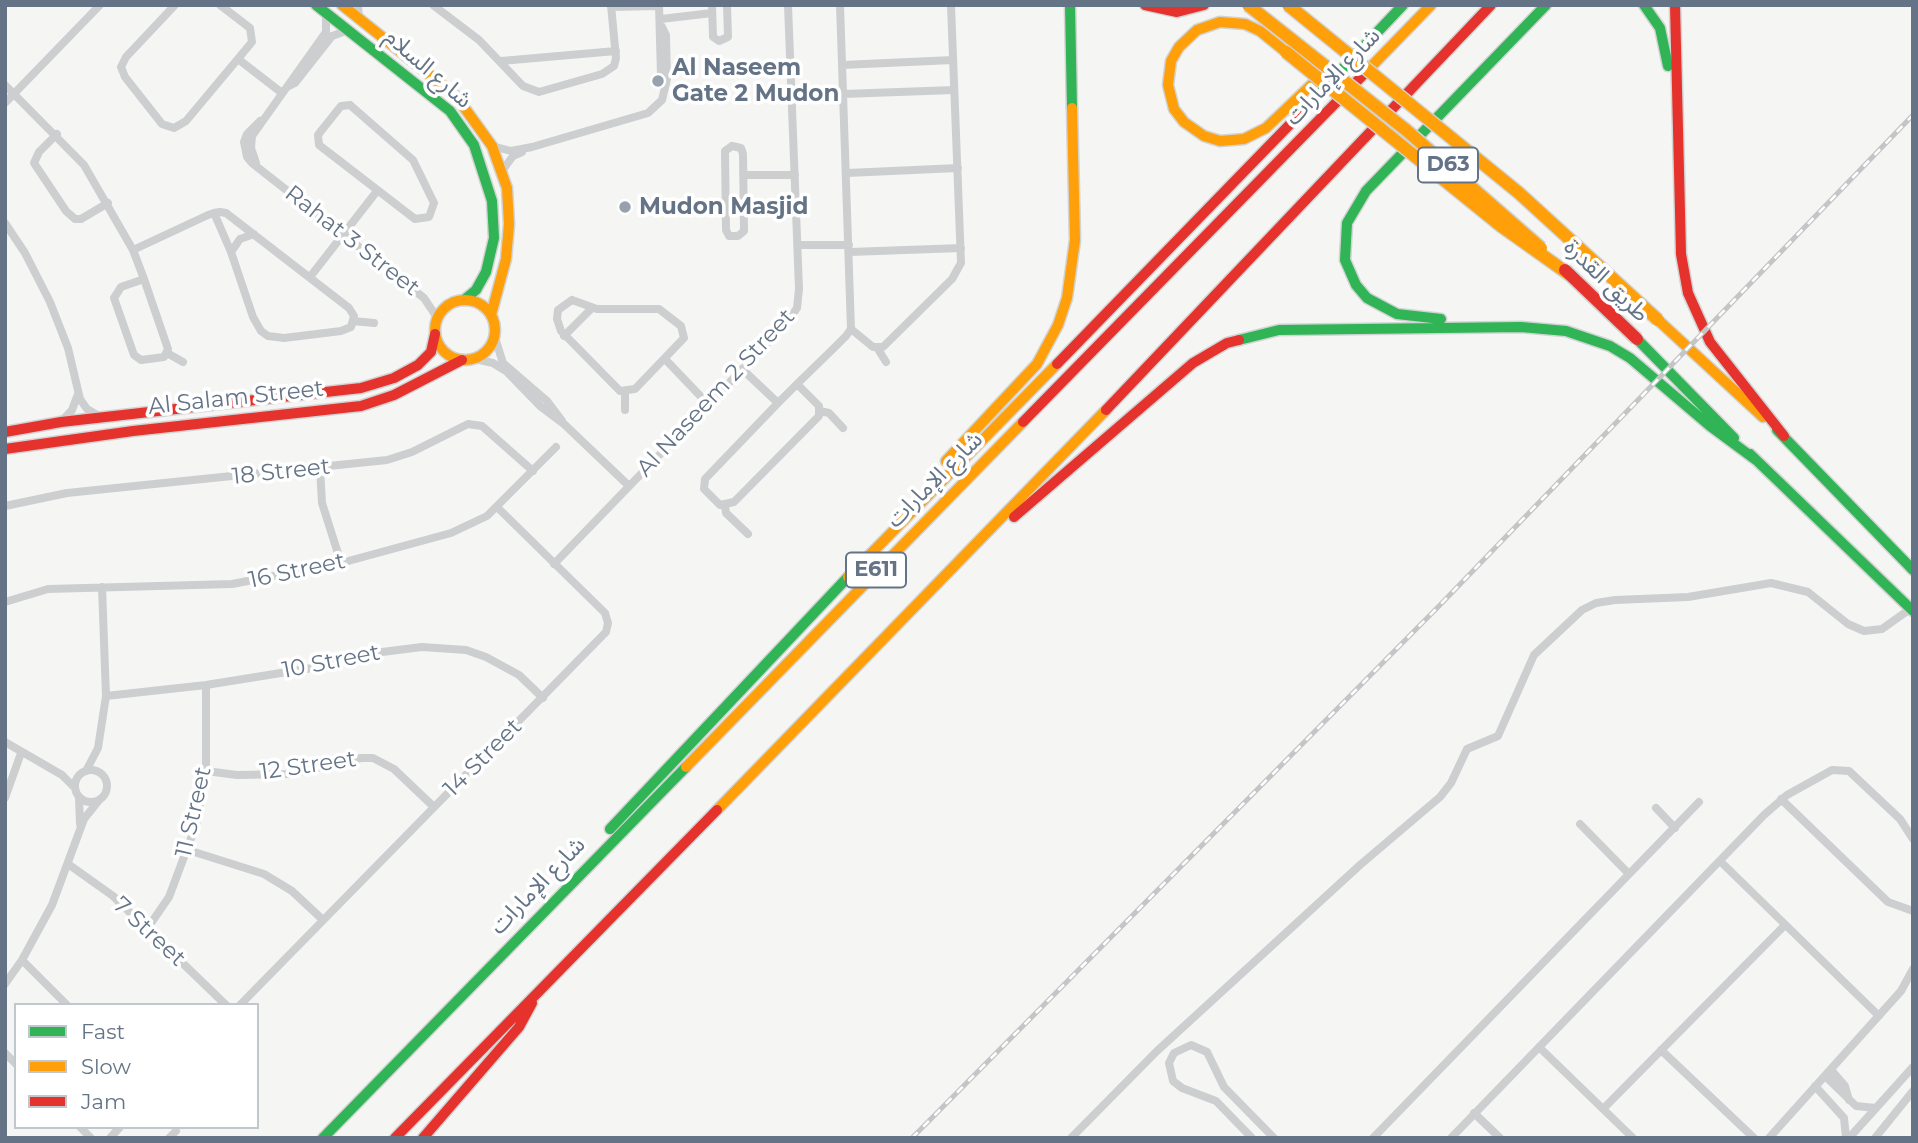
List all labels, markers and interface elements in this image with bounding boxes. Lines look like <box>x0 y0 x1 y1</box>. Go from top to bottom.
street label: شارع الإمارات <box>1280 23 1386 131</box>
street label: شارع السلام <box>379 24 477 114</box>
place label: Al Naseem Gate 2 Mudon <box>672 54 839 108</box>
marker: Al Naseem Gate 2 Mudon <box>650 73 666 89</box>
road number: D63 <box>1418 148 1478 182</box>
street label: Rahat 3 Street <box>279 180 425 302</box>
place label: Mudon Masjid <box>639 193 808 221</box>
marker: Mudon Masjid <box>617 199 633 215</box>
street label: طريق القدرة <box>1558 234 1654 328</box>
street label: Al Naseem 2 Street <box>631 303 801 483</box>
street label: Al Salam Street <box>147 375 325 421</box>
street label: شارع الإمارات <box>881 426 989 534</box>
street label: 18 Street <box>231 453 331 491</box>
street label: 16 Street <box>246 547 348 595</box>
road number: E611 <box>846 552 906 588</box>
street label: 10 Street <box>280 639 382 685</box>
street label: 14 Street <box>438 713 528 803</box>
street label: 12 Street <box>258 746 358 786</box>
street label: 11 Street <box>170 764 218 860</box>
street label: شارع الإمارات <box>485 832 591 940</box>
street label: 7 Street <box>107 892 191 972</box>
legend <box>14 1003 259 1129</box>
text: Fast <box>81 1019 125 1044</box>
text: Slow <box>81 1054 131 1079</box>
text: Jam <box>81 1089 126 1114</box>

